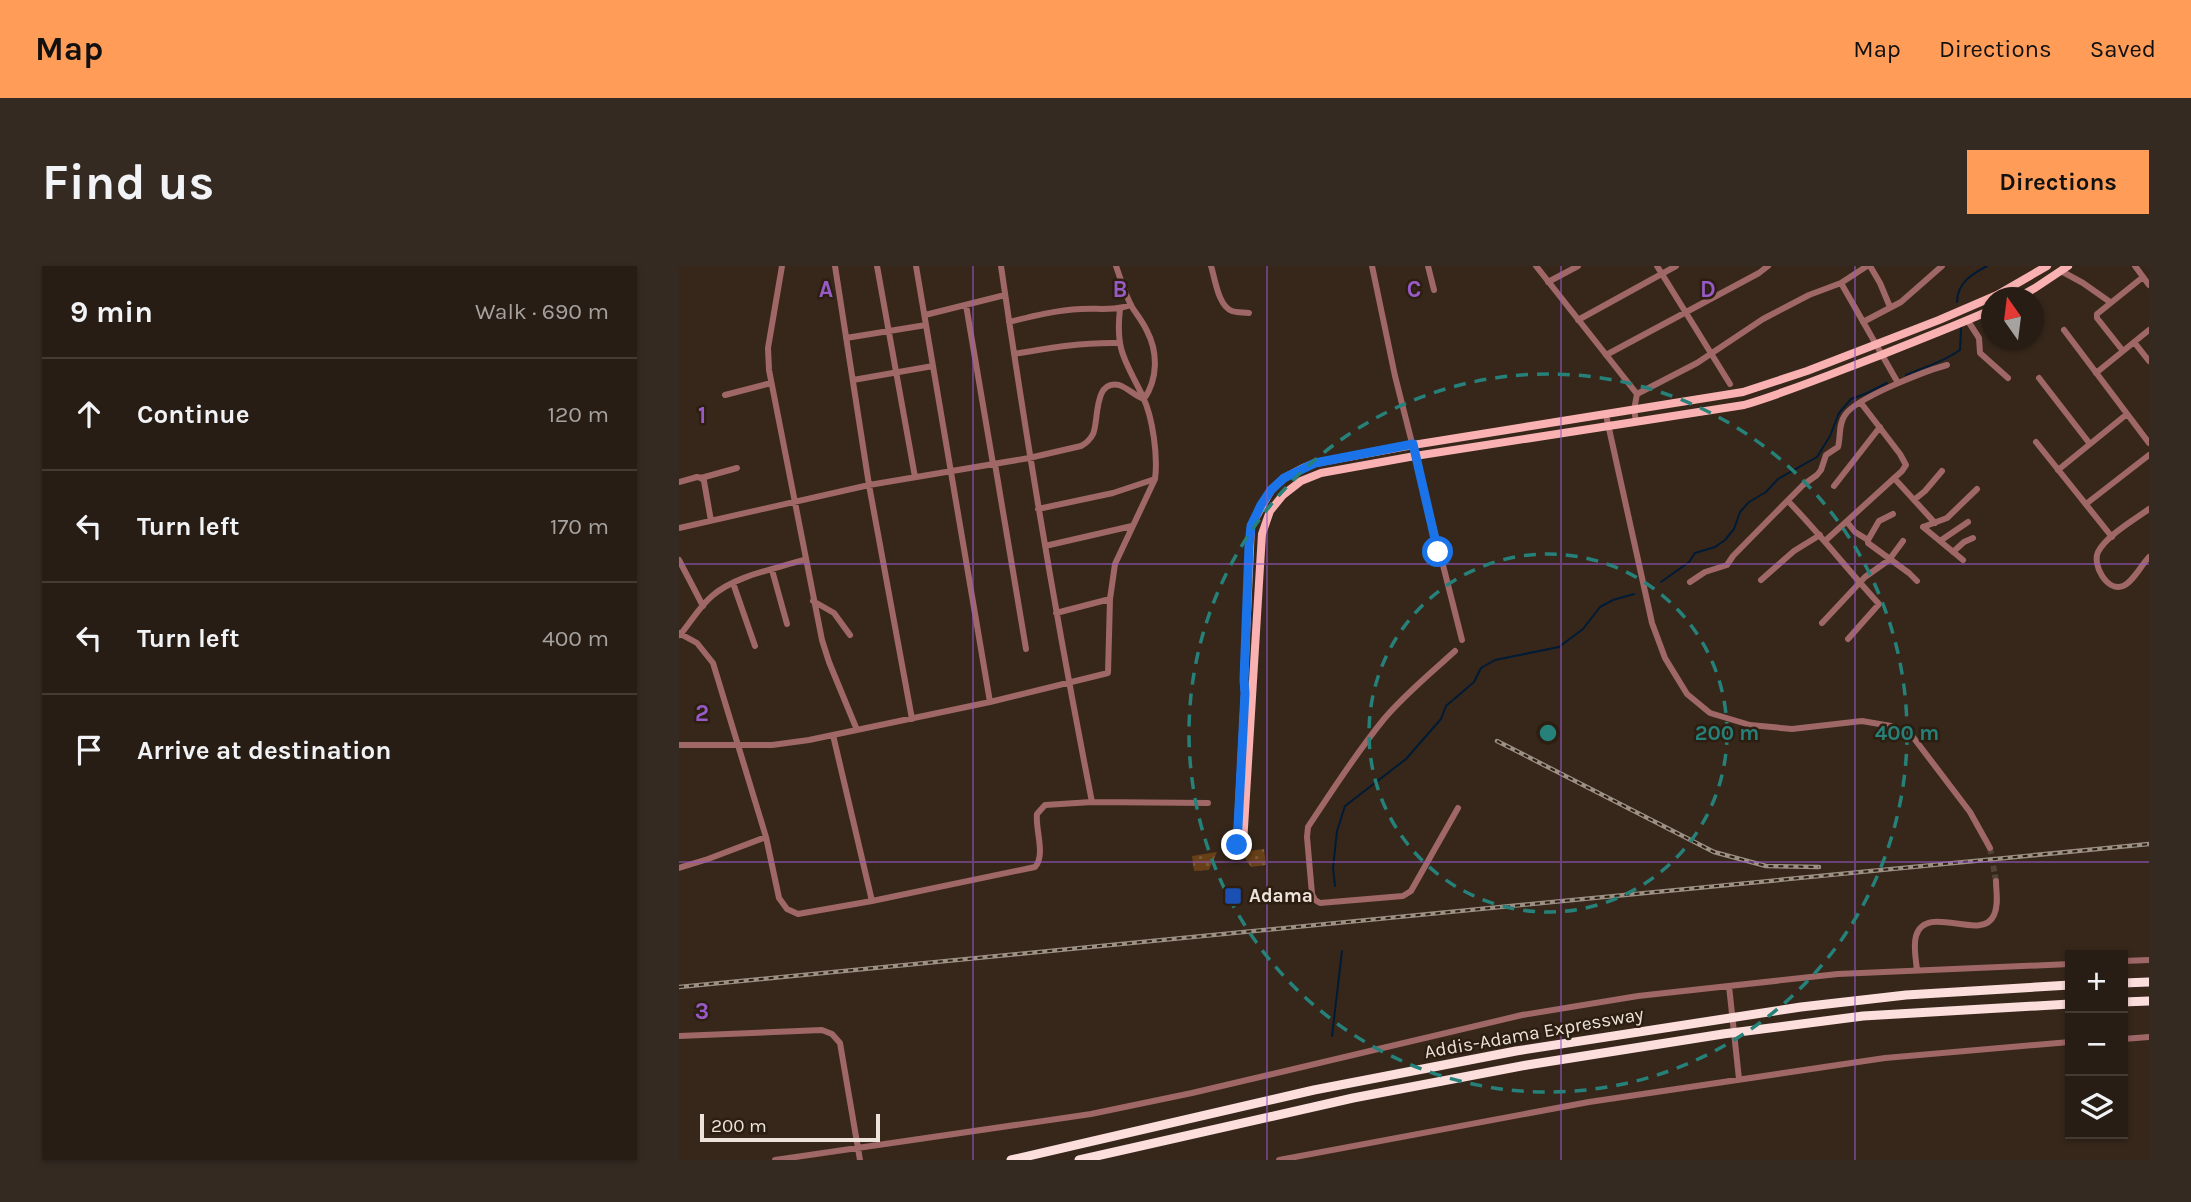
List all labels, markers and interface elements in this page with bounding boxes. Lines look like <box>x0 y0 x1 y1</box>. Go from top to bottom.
text: Map <box>35 30 103 68</box>
text: Map <box>1853 35 1901 63</box>
text: Directions <box>1939 35 2052 63</box>
text: Saved <box>2090 35 2156 63</box>
button: Directions <box>1967 150 2149 214</box>
text: Find us <box>42 154 214 211</box>
text: A <box>819 276 833 303</box>
text: B <box>1113 276 1127 303</box>
text: C <box>1407 276 1421 303</box>
text: D <box>1700 276 1716 303</box>
north arrow <box>1981 287 2044 350</box>
text: 9 min <box>70 294 153 330</box>
text: Walk · 690 m <box>475 298 609 325</box>
icon: ahead <box>70 395 108 433</box>
text: Continue <box>137 399 249 430</box>
text: 120 m <box>547 401 609 428</box>
text: 1 <box>698 402 706 429</box>
icon: left <box>70 507 108 545</box>
text: Turn left <box>137 511 239 542</box>
text: 170 m <box>550 513 609 540</box>
route start <box>1422 536 1453 567</box>
icon: left <box>70 619 108 657</box>
text: Turn left <box>137 623 239 654</box>
text: 400 m <box>542 625 609 652</box>
text: 2 <box>695 700 709 727</box>
centre of rings <box>1536 721 1560 745</box>
text: 200 m <box>1695 721 1759 745</box>
text: 400 m <box>1875 721 1939 745</box>
icon: arrive <box>70 731 108 769</box>
text: Arrive at destination <box>137 735 391 766</box>
route end <box>1221 829 1252 860</box>
place label: Adama <box>1249 885 1313 907</box>
marker: Adama <box>1223 886 1243 906</box>
map controls <box>2065 950 2128 1139</box>
button: + <box>2065 950 2128 1013</box>
text: 3 <box>695 998 709 1025</box>
street label: Addis-Adama Expressway <box>1423 1003 1645 1063</box>
button: − <box>2065 1013 2128 1076</box>
button: layers <box>2065 1076 2128 1139</box>
scale bar <box>700 1111 880 1143</box>
text: 200 m <box>711 1115 767 1137</box>

